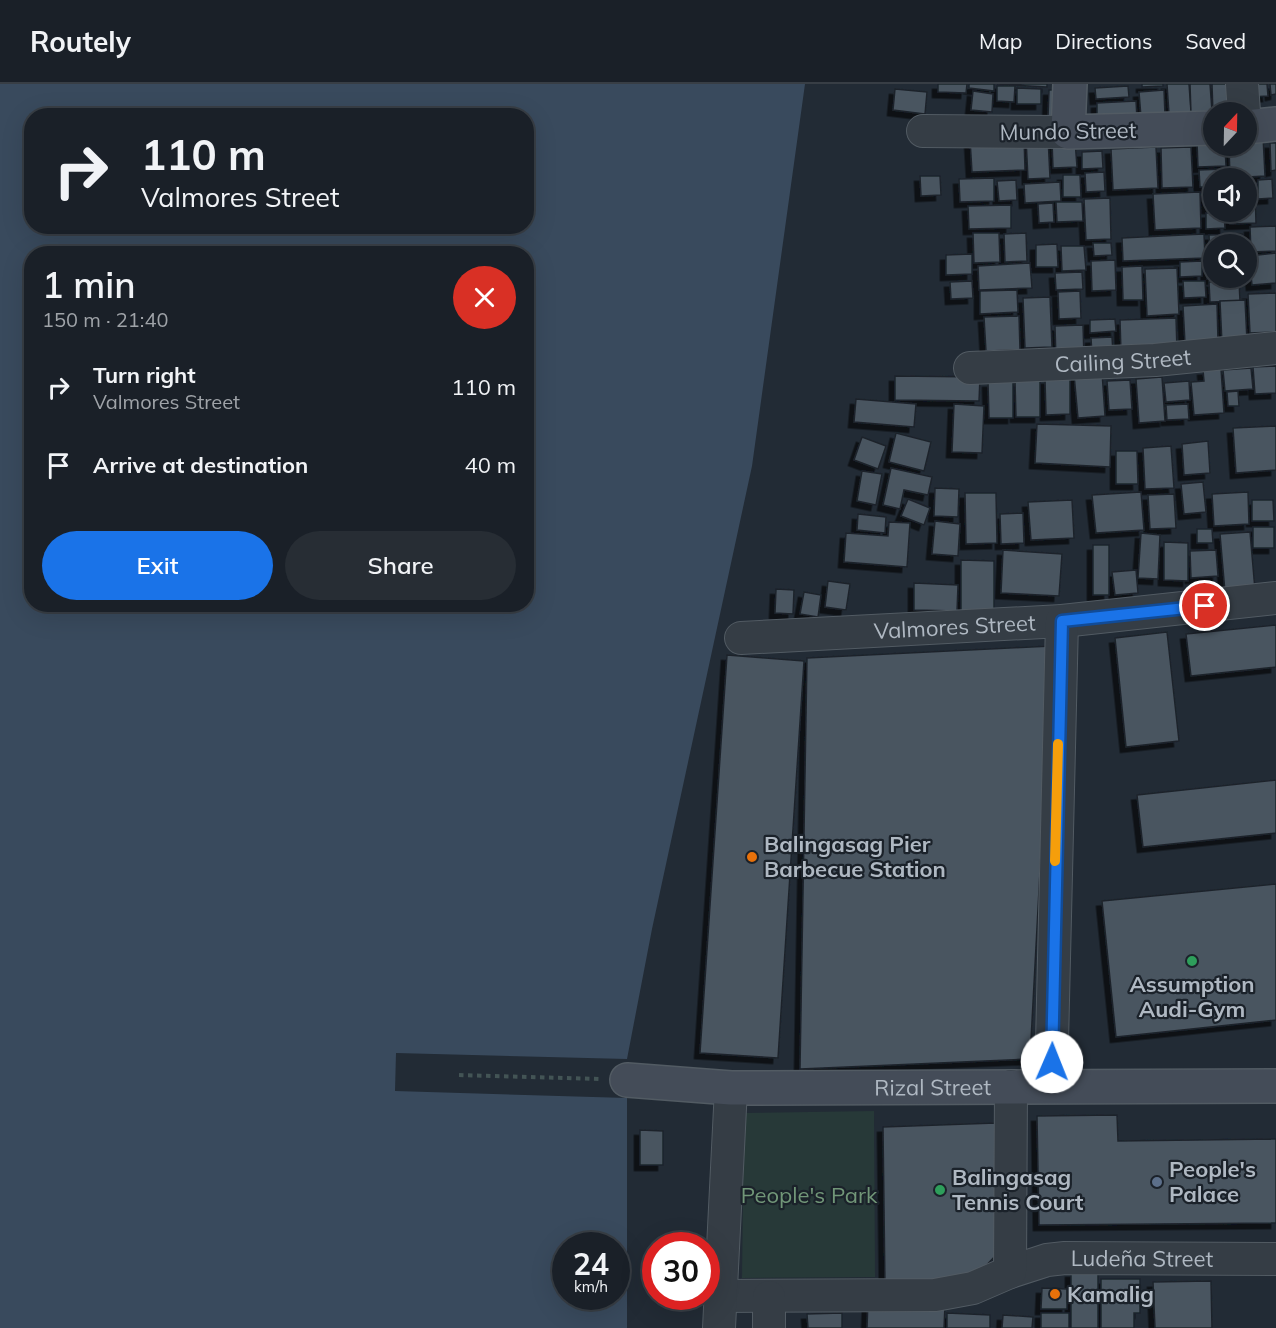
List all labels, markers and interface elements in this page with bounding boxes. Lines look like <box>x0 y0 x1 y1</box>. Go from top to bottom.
text: Routely <box>30 24 131 59</box>
text: Map <box>979 28 1022 54</box>
text: Directions <box>1055 28 1152 54</box>
text: Saved <box>1185 28 1246 54</box>
north arrow <box>1203 102 1257 156</box>
map controls <box>1203 102 1257 288</box>
street label: Mundo Street <box>999 116 1137 146</box>
text: 110 m <box>141 128 266 181</box>
icon: right <box>42 132 120 210</box>
button: sound <box>1203 168 1257 222</box>
text: Valmores Street <box>141 180 339 214</box>
button: search <box>1203 234 1257 288</box>
text: 1 min <box>42 262 136 307</box>
button: close <box>453 266 516 329</box>
text: 150 m · 21:40 <box>42 307 168 332</box>
street label: Cailing Street <box>1054 342 1193 378</box>
text: Turn right <box>93 361 196 389</box>
icon: right <box>42 371 75 404</box>
text: 110 m <box>451 373 516 401</box>
text: Valmores Street <box>93 389 240 414</box>
icon: arrive <box>42 449 75 482</box>
text: Arrive at destination <box>93 451 308 479</box>
text: 40 m <box>465 451 516 479</box>
button: Exit <box>42 531 273 600</box>
button: Share <box>285 531 516 600</box>
pin <box>1179 580 1230 631</box>
icon: arrive <box>1188 589 1221 622</box>
street label: Valmores Street <box>873 608 1037 645</box>
place label: Balingasag Pier Barbecue Station <box>764 830 946 883</box>
marker: Balingasag Pier Barbecue Station <box>745 850 759 864</box>
marker: Assumption Audi-Gym <box>1185 954 1199 968</box>
place label: Assumption Audi-Gym <box>1129 970 1255 1023</box>
position arrow <box>1020 1030 1084 1094</box>
street label: Rizal Street <box>874 1073 991 1101</box>
place label: People's Palace <box>1169 1155 1256 1208</box>
place label: Balingasag Tennis Court <box>952 1163 1083 1216</box>
marker: People's Palace <box>1150 1175 1164 1189</box>
park label: People's Park <box>741 1181 878 1209</box>
marker: Balingasag Tennis Court <box>933 1183 947 1197</box>
speed limit sign: 30 <box>642 1232 720 1310</box>
street label: Ludeña Street <box>1071 1244 1214 1273</box>
text: 24 <box>573 1245 609 1283</box>
text: km/h <box>574 1277 608 1296</box>
place label: Kamalig <box>1067 1280 1154 1308</box>
marker: Kamalig <box>1048 1287 1062 1301</box>

